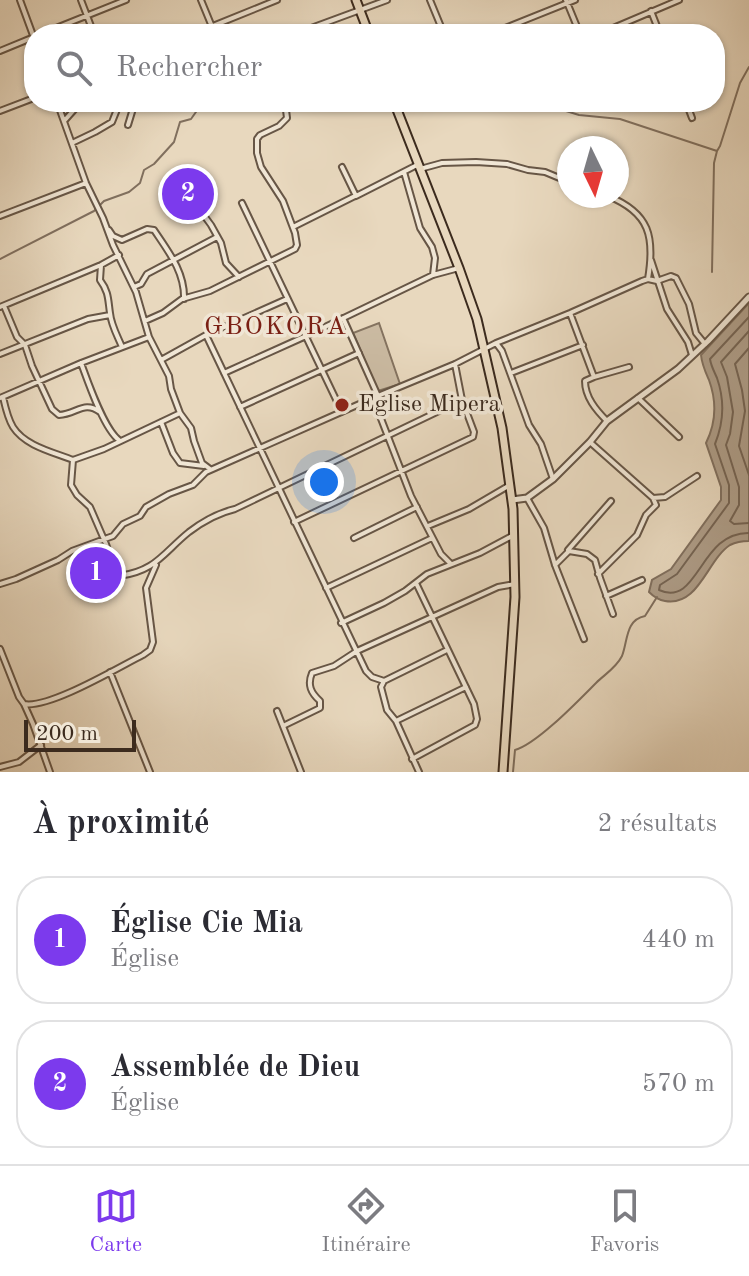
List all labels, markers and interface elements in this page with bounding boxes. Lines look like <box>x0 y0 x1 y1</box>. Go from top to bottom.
search box <box>24 24 725 112</box>
icon: search <box>52 46 96 90</box>
text: Rechercher <box>116 53 262 83</box>
north arrow <box>557 136 629 208</box>
pin: 2 <box>162 164 214 224</box>
district label: GBOKORA <box>204 314 348 340</box>
place label: Eglise Mipera <box>358 393 501 417</box>
marker: Eglise Mipera <box>333 396 351 414</box>
your location <box>304 462 344 502</box>
pin: 1 <box>70 543 122 603</box>
scale bar <box>24 716 136 752</box>
text: 200 m <box>36 723 98 745</box>
text: À proximité <box>32 807 210 841</box>
text: 2 résultats <box>598 811 717 837</box>
text: Église Cie Mia <box>110 909 303 939</box>
text: 1 <box>52 927 68 953</box>
text: 440 m <box>642 927 715 953</box>
text: Église <box>110 946 179 972</box>
text: Assemblée de Dieu <box>110 1053 360 1083</box>
text: 2 <box>52 1071 68 1097</box>
text: 570 m <box>642 1071 715 1097</box>
text: Église <box>110 1090 179 1116</box>
tab: Carte <box>90 1184 142 1259</box>
tab: Itinéraire <box>321 1184 411 1259</box>
tab: Favoris <box>590 1184 659 1259</box>

